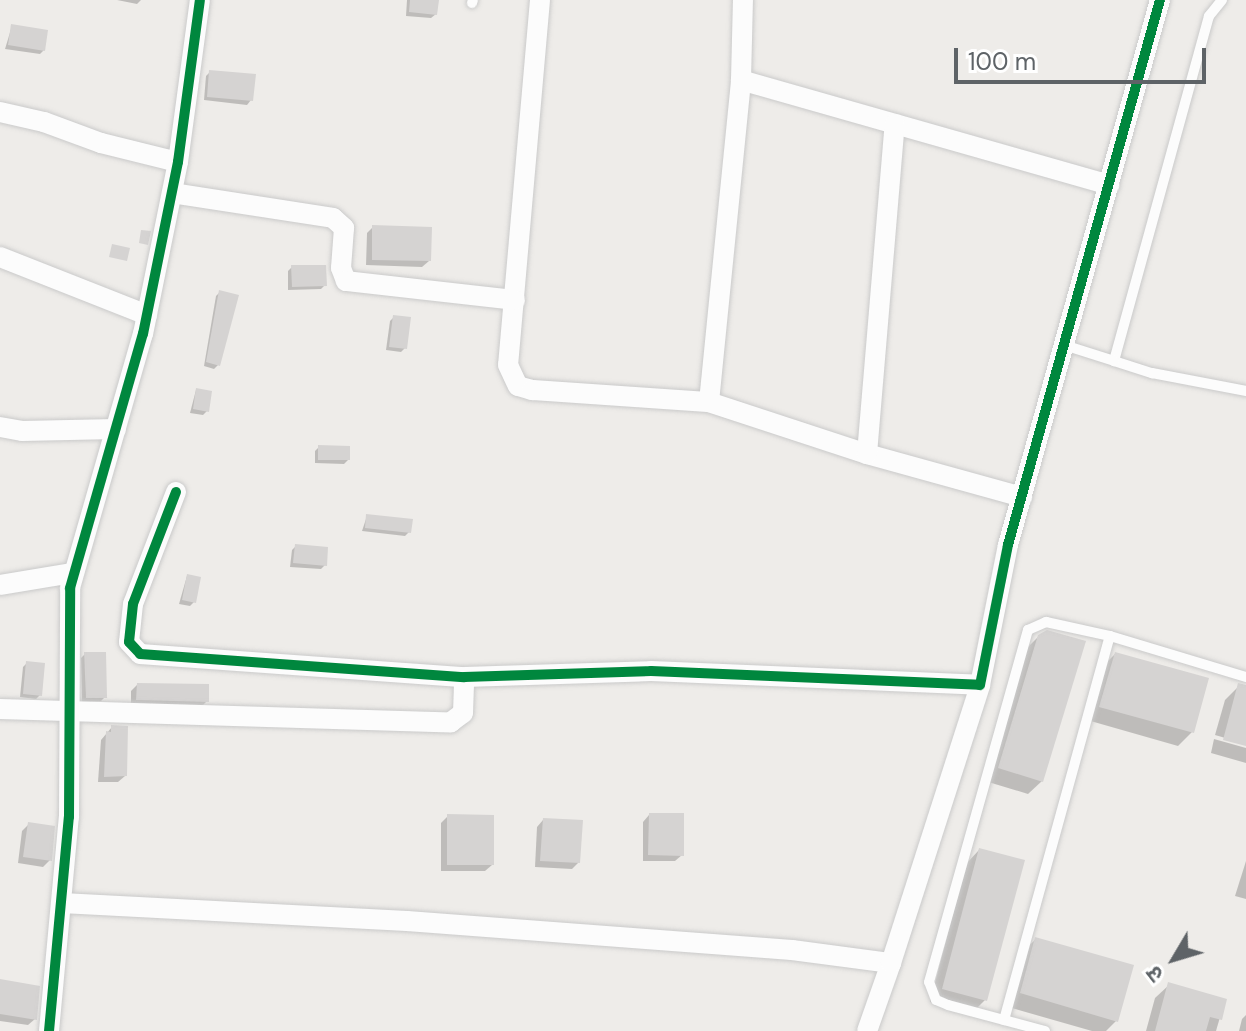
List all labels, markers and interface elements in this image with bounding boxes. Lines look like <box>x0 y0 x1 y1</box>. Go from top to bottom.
scale bar <box>958 32 1210 82</box>
text: 100 m <box>968 46 1036 77</box>
north arrow <box>1134 919 1214 999</box>
text: उ <box>1139 960 1170 988</box>

